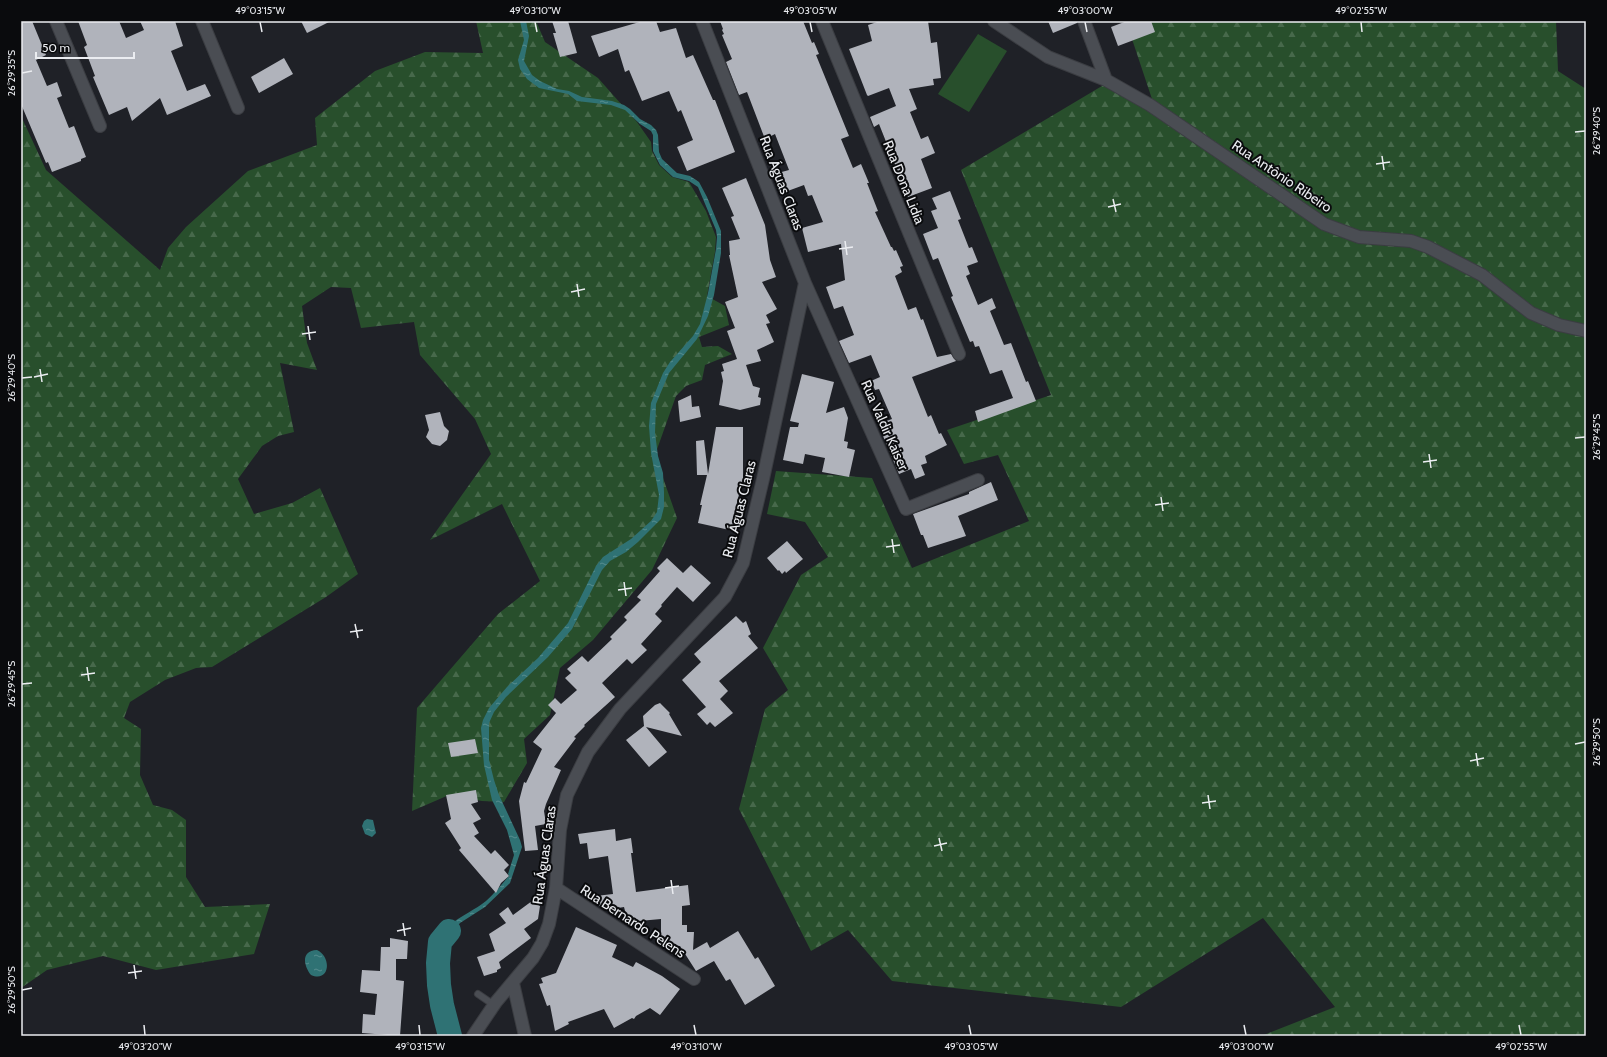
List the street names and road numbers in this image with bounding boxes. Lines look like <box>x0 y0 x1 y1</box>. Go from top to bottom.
street label: Rua Águas Claras <box>756 133 808 233</box>
street label: Rua Antônio Ribeiro <box>1228 136 1336 216</box>
street label: Rua Dona Lidia <box>879 138 929 227</box>
street label: Rua Valdir Kaiser <box>857 377 913 473</box>
street label: Rua Águas Claras <box>718 458 760 559</box>
street label: Rua Águas Claras <box>528 804 560 906</box>
street label: Rua Bernardo Pelens <box>577 880 689 962</box>

